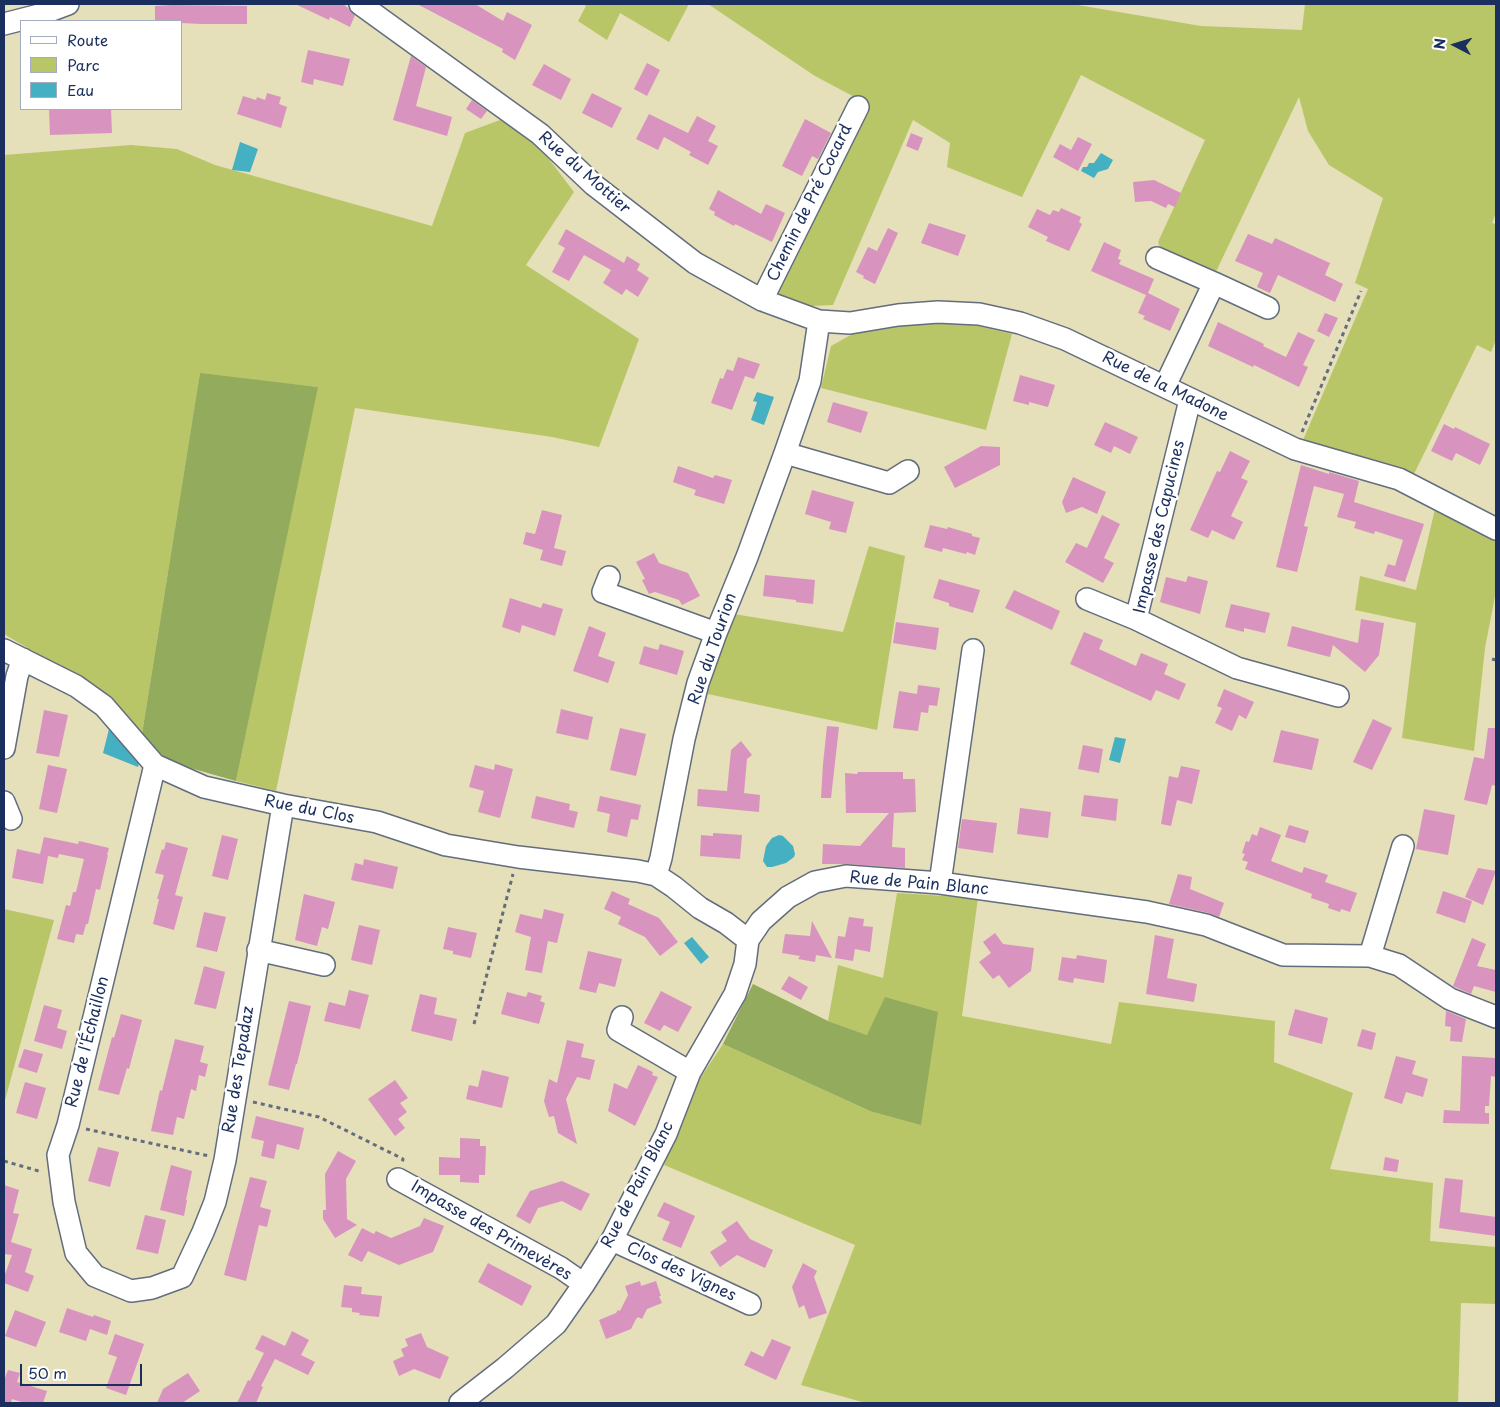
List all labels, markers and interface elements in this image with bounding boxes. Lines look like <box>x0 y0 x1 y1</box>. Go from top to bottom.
legend <box>20 20 182 110</box>
north arrow <box>1430 20 1480 70</box>
text: Route <box>67 28 108 51</box>
text: N <box>1429 37 1451 50</box>
text: Parc <box>67 53 100 76</box>
text: Eau <box>67 78 94 101</box>
street label: Chemin de Pré Cocard <box>764 121 856 285</box>
street label: Rue du Mottier <box>534 128 634 218</box>
street label: Rue de la Madone <box>1099 348 1231 426</box>
street label: Impasse des Capucines <box>1131 439 1189 615</box>
street label: Rue du Tourion <box>685 591 741 707</box>
street label: Rue du Clos <box>262 792 356 828</box>
street label: Rue de Pain Blanc <box>849 868 989 900</box>
street label: Rue de l'Échaillon <box>62 974 114 1110</box>
street label: Rue des Tepadaz <box>219 1005 259 1135</box>
street label: Rue de Pain Blanc <box>598 1118 678 1252</box>
street label: Impasse des Primevères <box>407 1177 575 1285</box>
street label: Clos des Vignes <box>623 1238 739 1306</box>
scale bar <box>22 1354 145 1386</box>
text: 50 m <box>28 1361 67 1384</box>

